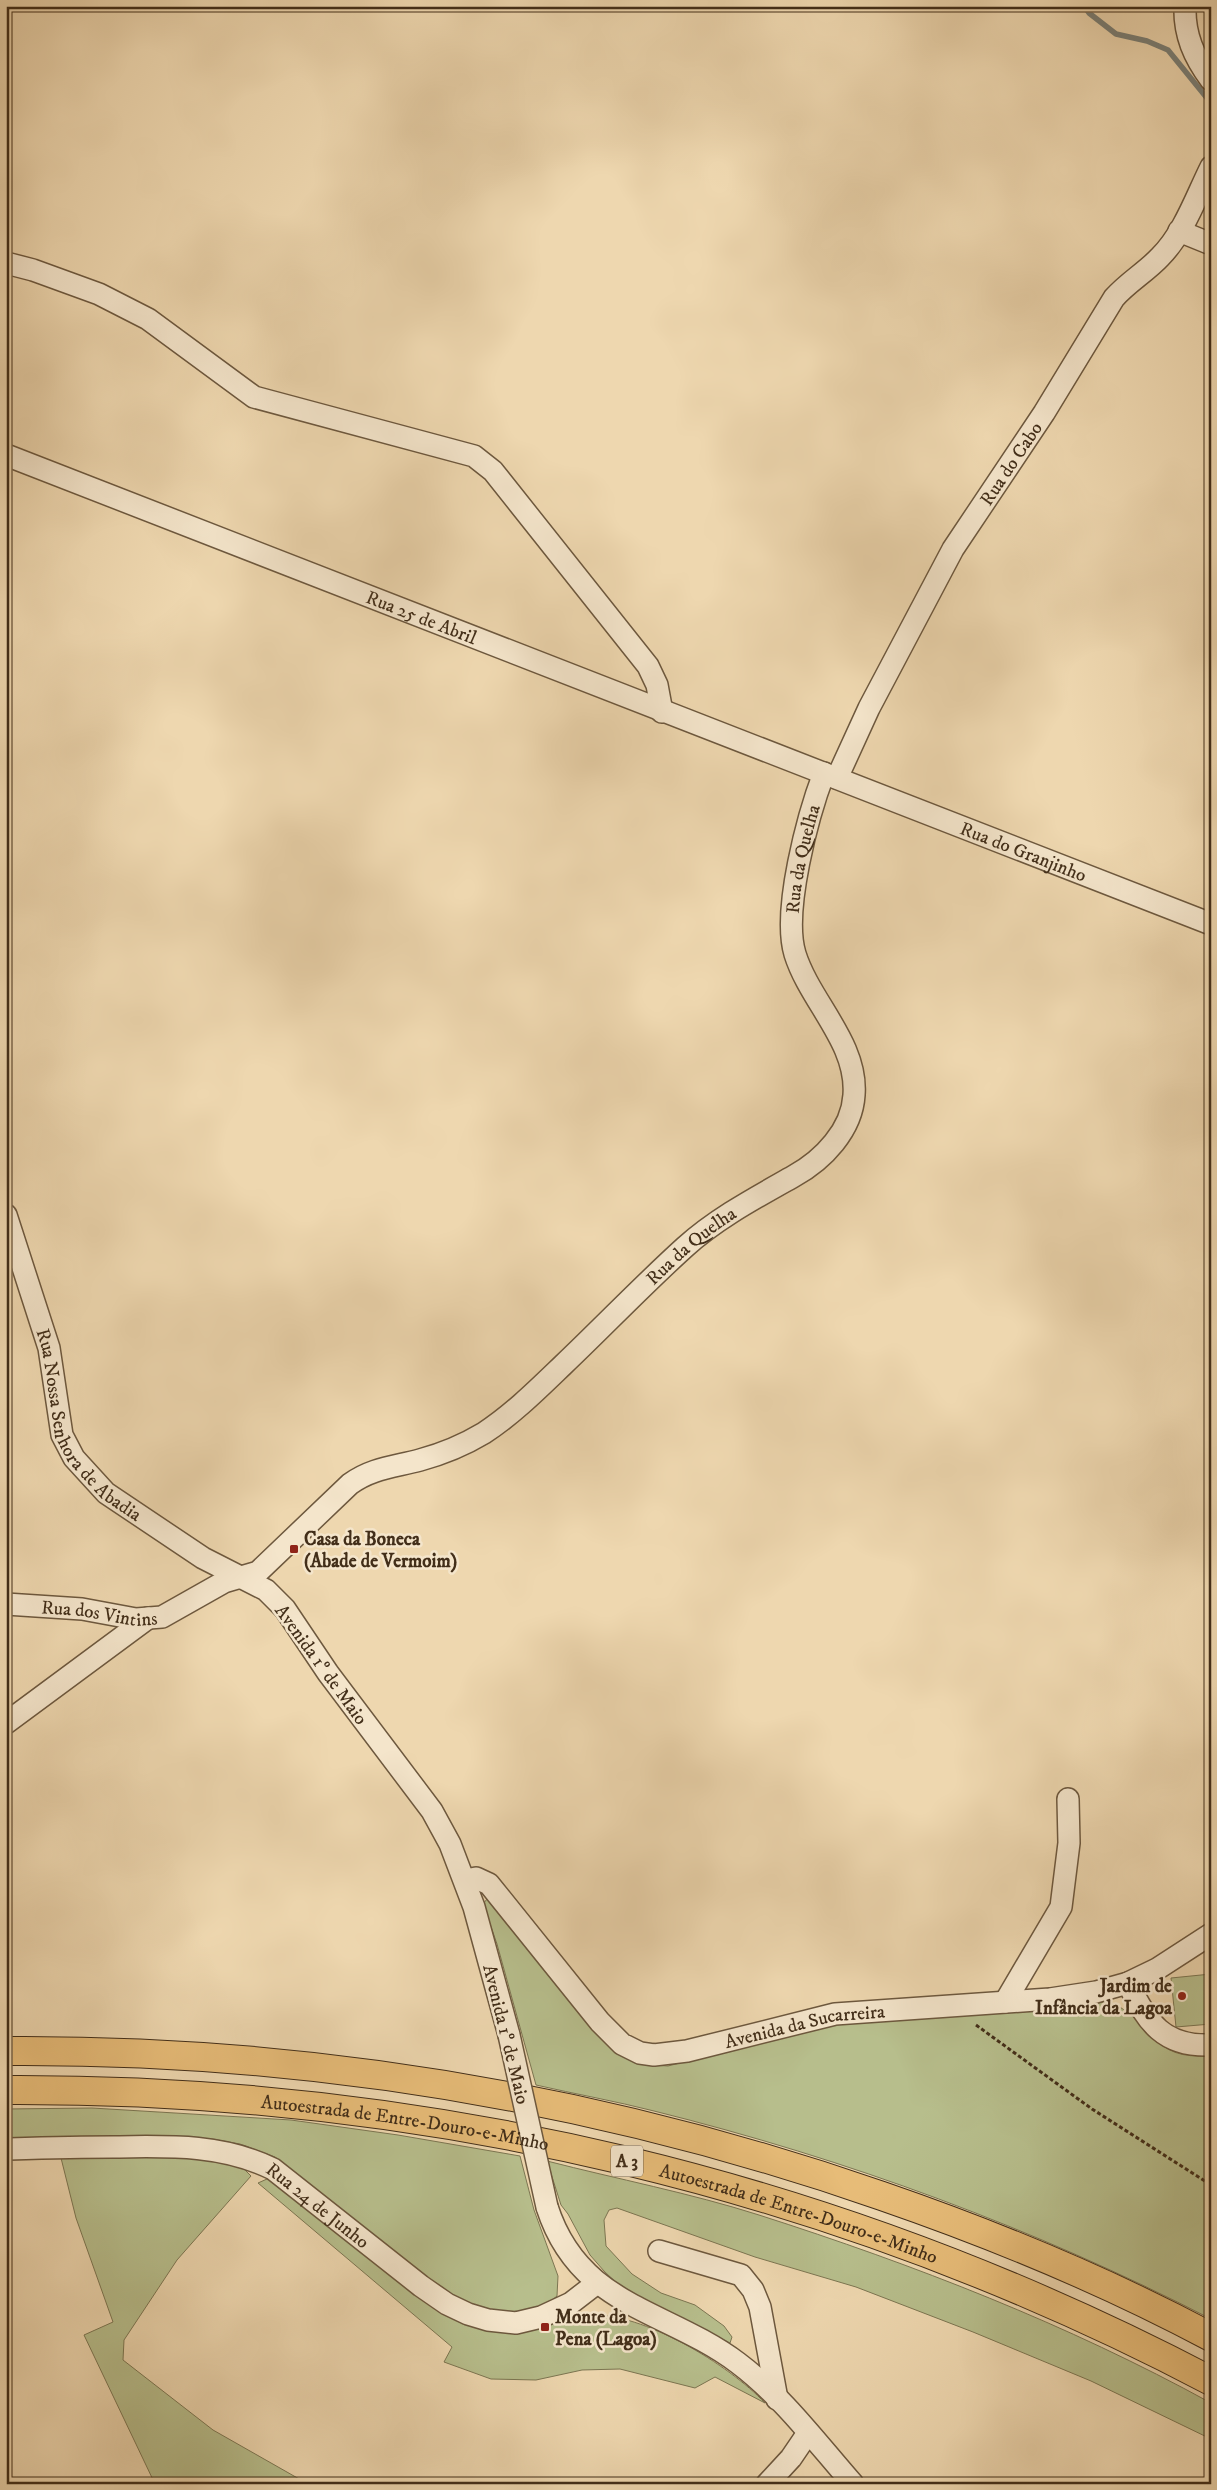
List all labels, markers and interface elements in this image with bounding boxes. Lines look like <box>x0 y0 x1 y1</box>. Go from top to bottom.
street label: Rua do Cabo <box>975 418 1048 510</box>
street label: Rua 25 de Abril <box>362 586 480 650</box>
street label: Rua da Quelha <box>782 802 826 914</box>
street label: Rua do Granjinho <box>957 818 1090 887</box>
street label: Rua da Quelha <box>642 1202 741 1290</box>
street label: Rua Nossa Senhora de Abadia <box>30 1326 146 1527</box>
place label: Casa da Boneca (Abade de Vermoim) <box>304 1528 457 1573</box>
marker: Casa da Boneca (Abade de Vermoim) <box>288 1543 300 1555</box>
street label: Rua dos Vintins <box>41 1596 158 1632</box>
street label: Avenida 1º de Maio <box>269 1600 372 1730</box>
street label: Avenida 1º de Maio <box>477 1962 534 2107</box>
place label: Jardim de Infância da Lagoa <box>1035 1975 1173 2020</box>
marker: Jardim de Infância da Lagoa <box>1176 1990 1188 2002</box>
street label: Avenida da Sucarreira <box>722 2001 886 2054</box>
street label: Autoestrada de Entre-Douro-e-Minho <box>260 2091 551 2156</box>
road number: A 3 <box>611 2146 643 2176</box>
street label: Rua 24 de Junho <box>261 2158 374 2254</box>
street label: Autoestrada de Entre-Douro-e-Minho <box>657 2159 941 2269</box>
place label: Monte da Pena (Lagoa) <box>555 2306 657 2351</box>
marker: Monte da Pena (Lagoa) <box>539 2321 551 2333</box>

